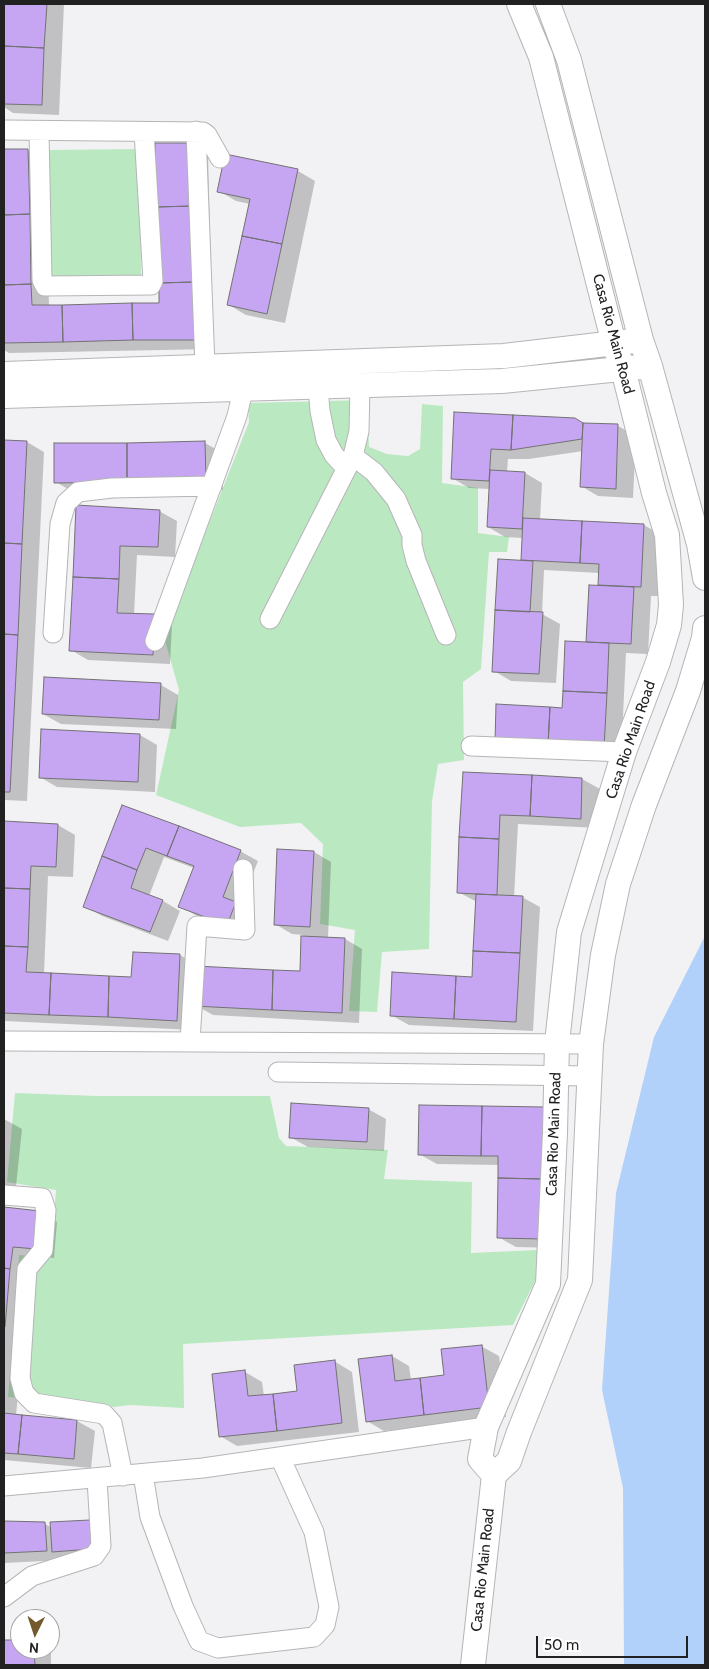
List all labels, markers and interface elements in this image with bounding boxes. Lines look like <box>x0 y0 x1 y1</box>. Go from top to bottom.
street label: Casa Rio Main Road <box>588 272 638 396</box>
street label: Casa Rio Main Road <box>602 679 660 801</box>
street label: Casa Rio Main Road <box>543 1072 565 1196</box>
street label: Casa Rio Main Road <box>468 1508 498 1632</box>
north arrow <box>10 1609 60 1659</box>
scale bar <box>539 1626 692 1658</box>
text: 50 m <box>544 1636 579 1654</box>
text: N <box>28 1639 40 1657</box>

